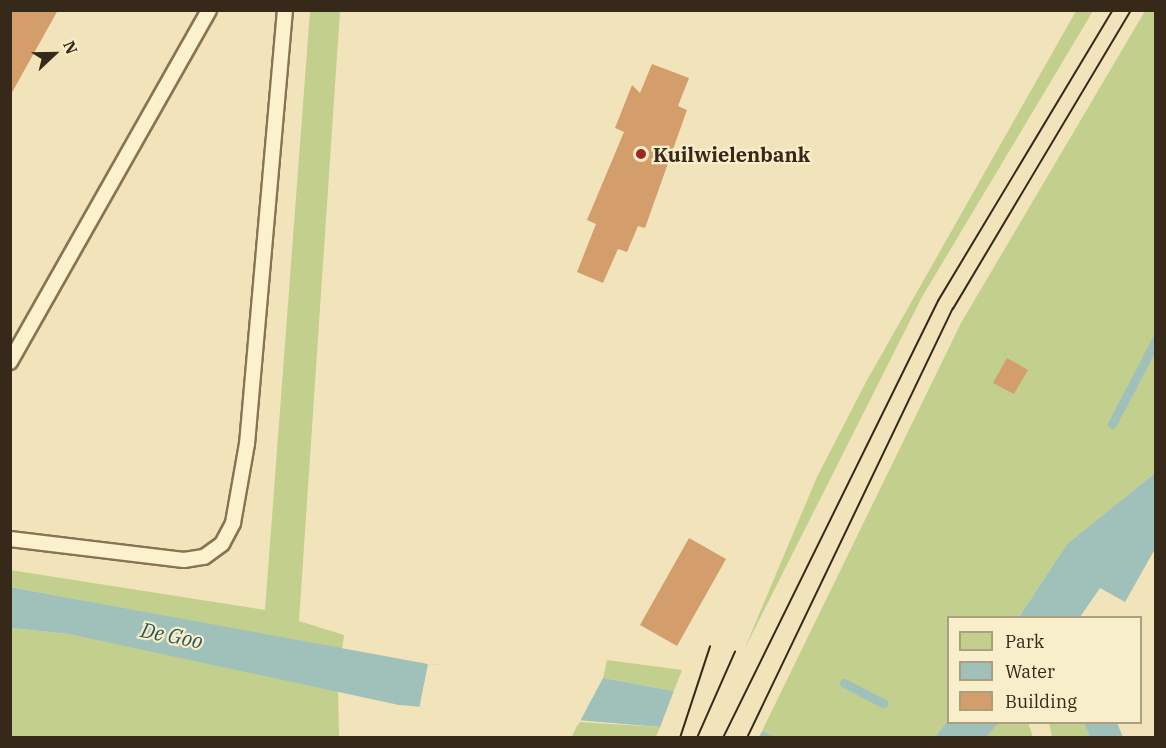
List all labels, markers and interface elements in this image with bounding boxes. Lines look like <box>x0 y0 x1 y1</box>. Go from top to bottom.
north arrow <box>24 24 84 84</box>
text: N <box>59 38 82 57</box>
place label: Kuilwielenbank <box>653 142 810 166</box>
marker: Kuilwielenbank <box>634 147 648 161</box>
legend <box>947 616 1142 724</box>
water label: De Goo <box>139 617 205 653</box>
text: Park <box>1005 630 1044 653</box>
text: Water <box>1005 660 1055 683</box>
text: Building <box>1005 690 1077 713</box>

